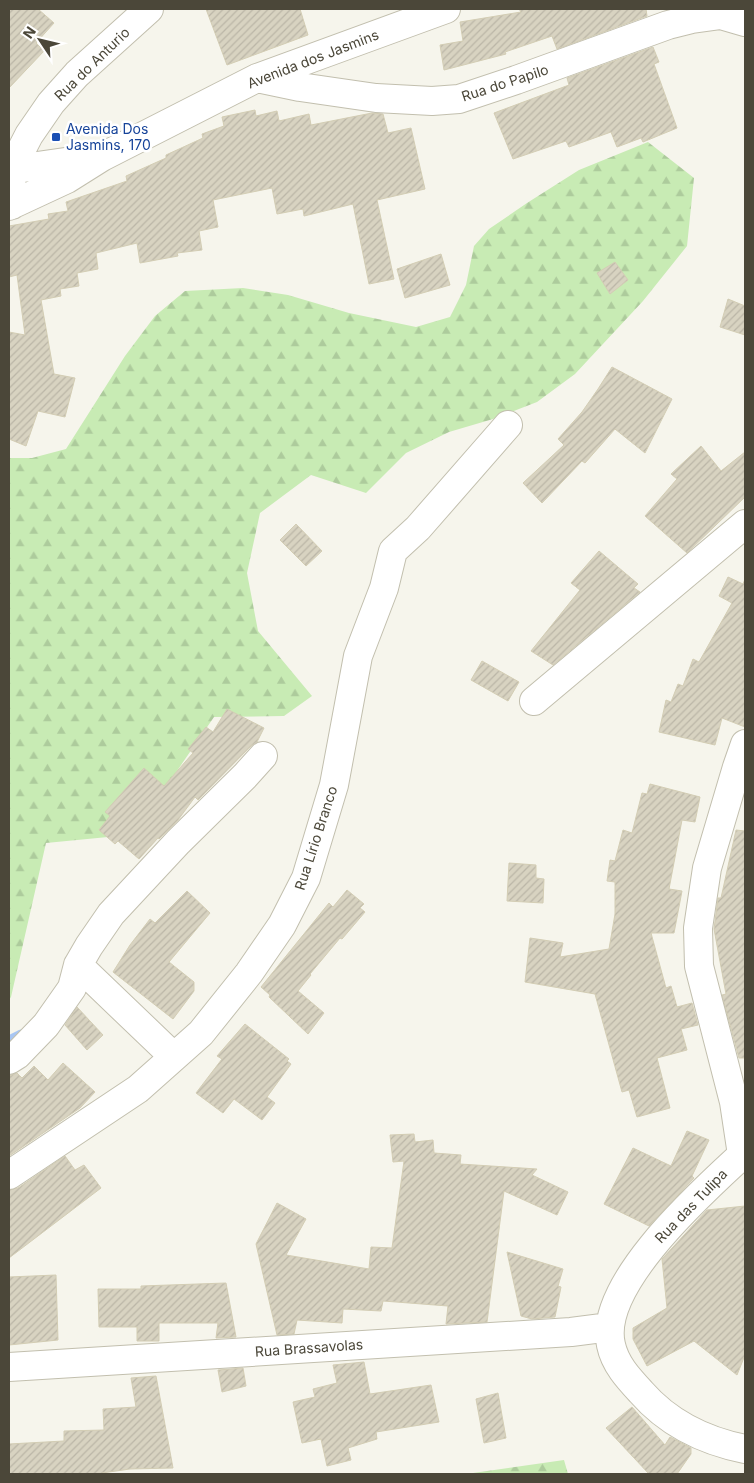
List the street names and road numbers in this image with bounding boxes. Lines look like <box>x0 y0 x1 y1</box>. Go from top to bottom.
street label: Rua do Anturio <box>50 23 133 104</box>
street label: Avenida dos Jasmins <box>245 26 381 91</box>
street label: Rua do Papilo <box>459 60 551 105</box>
street label: Rua Lírio Branco <box>291 784 340 892</box>
street label: Rua das Tulipa <box>651 1165 730 1246</box>
street label: Rua Brassavolas <box>254 1335 364 1360</box>

